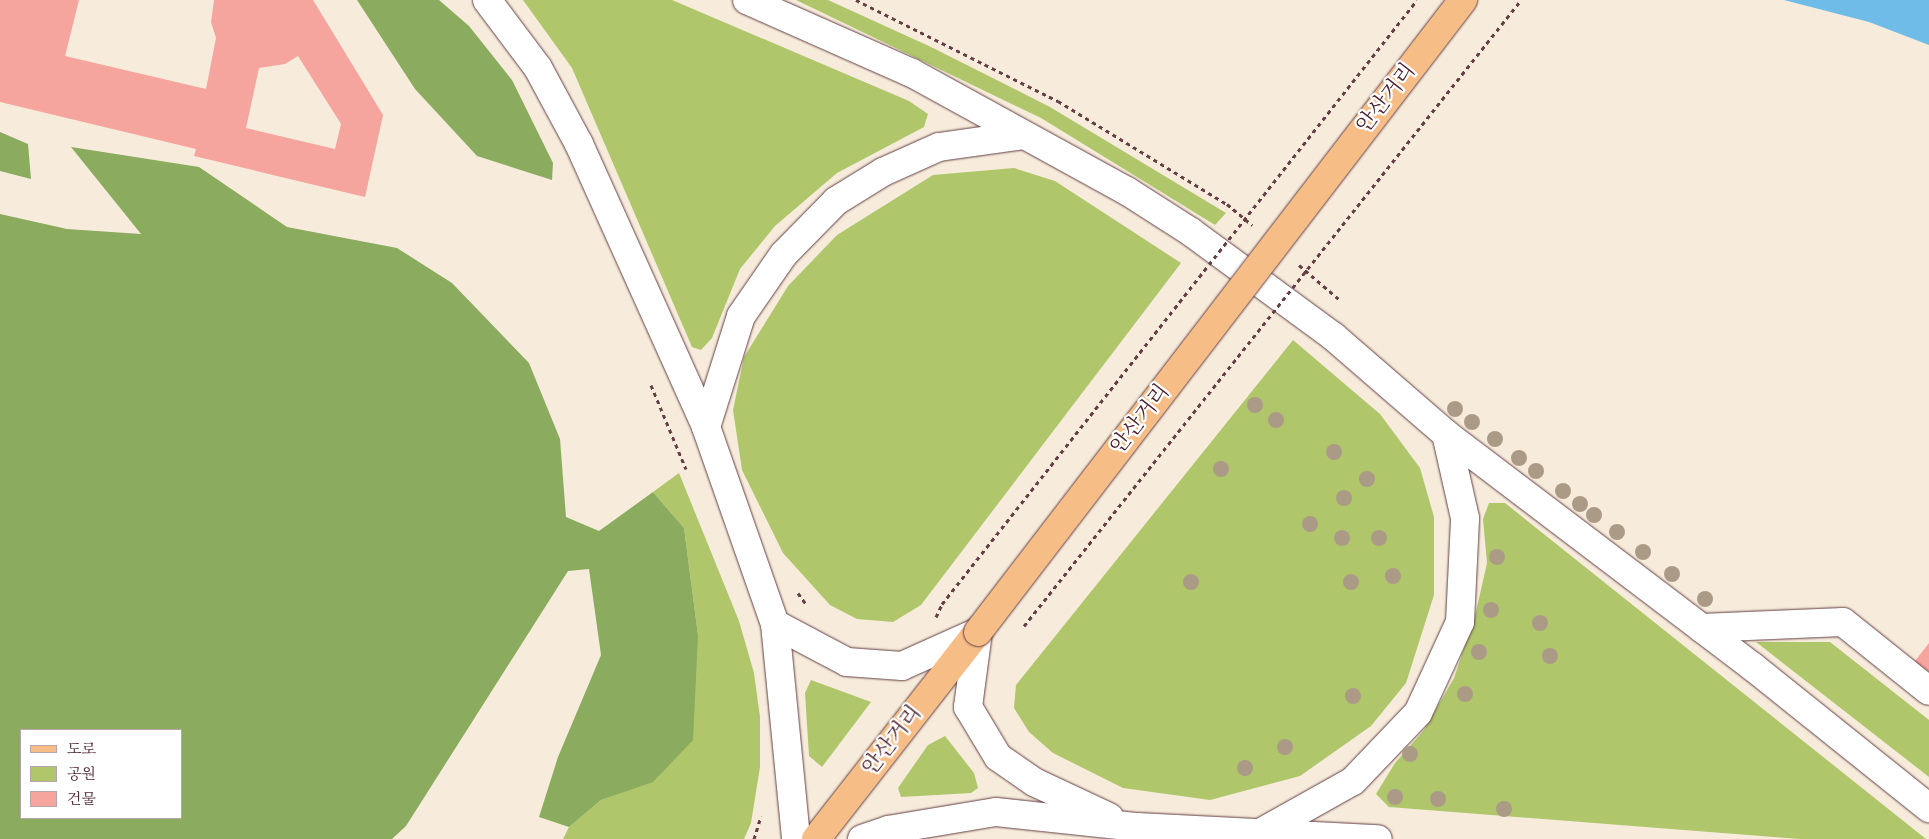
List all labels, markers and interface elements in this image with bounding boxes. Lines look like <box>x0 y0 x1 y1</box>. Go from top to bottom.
street label: 안산거리 <box>1352 59 1422 139</box>
street label: 안산거리 <box>1106 380 1176 460</box>
street label: 안산거리 <box>858 701 928 781</box>
legend <box>20 729 182 819</box>
text: 도로 <box>67 740 96 761</box>
text: 공원 <box>67 765 96 786</box>
text: 건물 <box>67 790 96 811</box>

